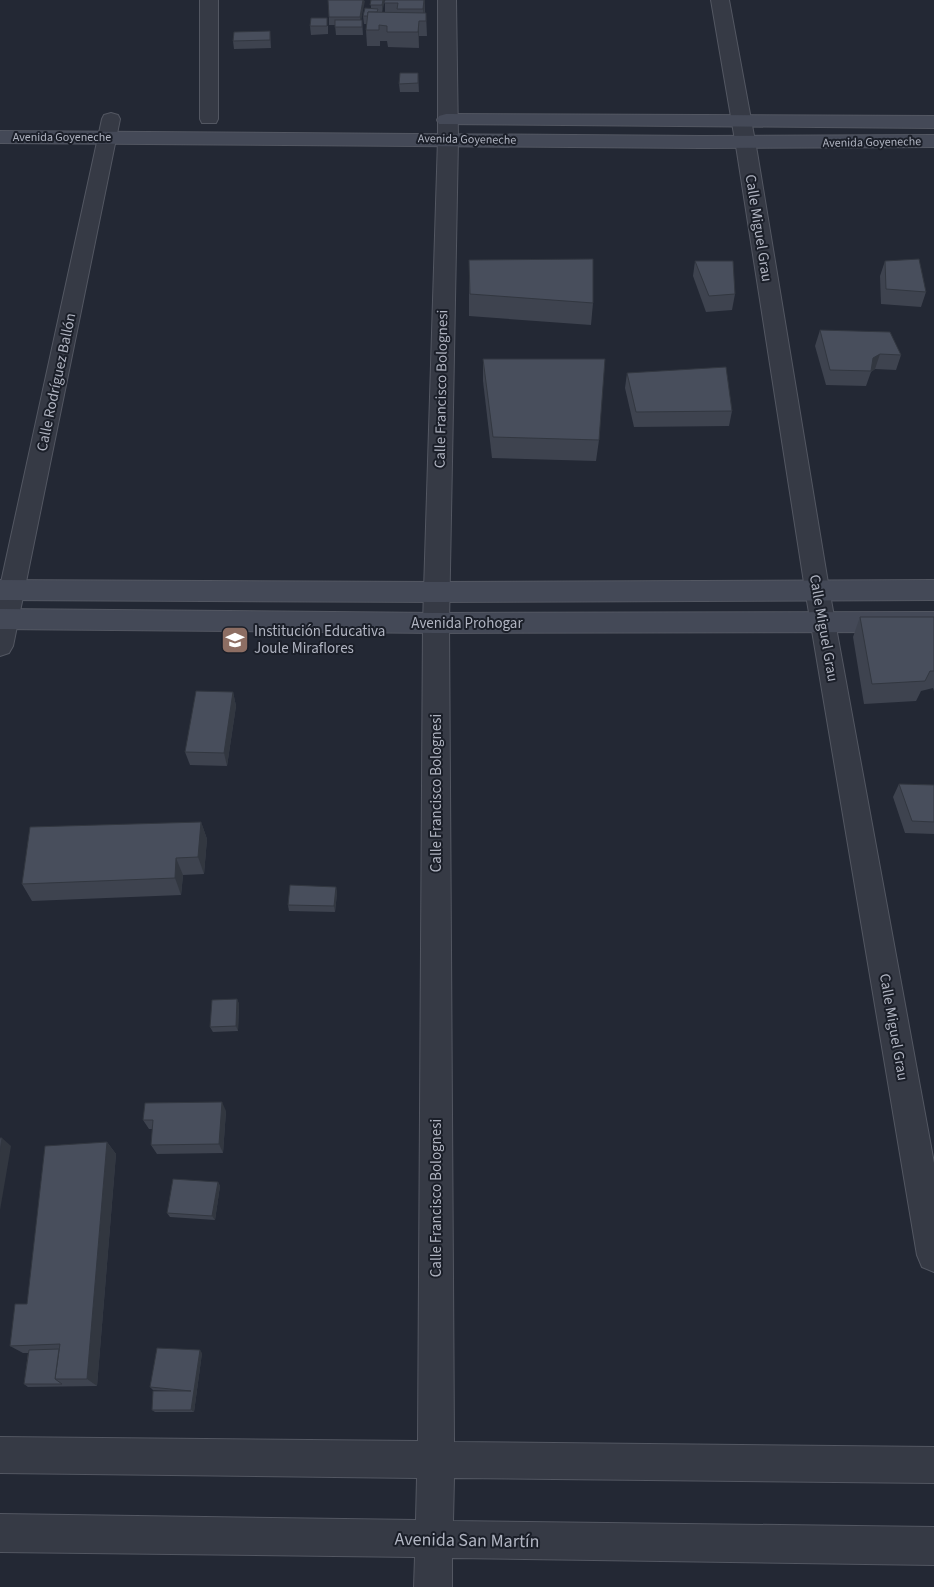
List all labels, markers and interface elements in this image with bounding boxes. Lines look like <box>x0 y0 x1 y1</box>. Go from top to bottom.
street label: Avenida Goyeneche <box>13 129 111 146</box>
street label: Avenida Goyeneche <box>418 130 516 149</box>
street label: Avenida Goyeneche <box>823 133 921 152</box>
street label: Calle Miguel Grau <box>740 173 777 283</box>
street label: Calle Francisco Bolognesi <box>430 310 453 468</box>
street label: Calle Rodríguez Ballón <box>32 311 81 453</box>
street label: Calle Miguel Grau <box>804 573 843 683</box>
street label: Avenida Prohogar <box>411 613 523 634</box>
place label: Institución Educativa Joule Miraflores <box>254 621 385 659</box>
school or university icon: Institución Educativa Joule Miraflores <box>220 625 250 655</box>
street label: Calle Francisco Bolognesi <box>426 714 447 872</box>
street label: Calle Miguel Grau <box>874 972 913 1082</box>
street label: Calle Francisco Bolognesi <box>426 1119 447 1277</box>
street label: Avenida San Martín <box>394 1527 540 1554</box>

